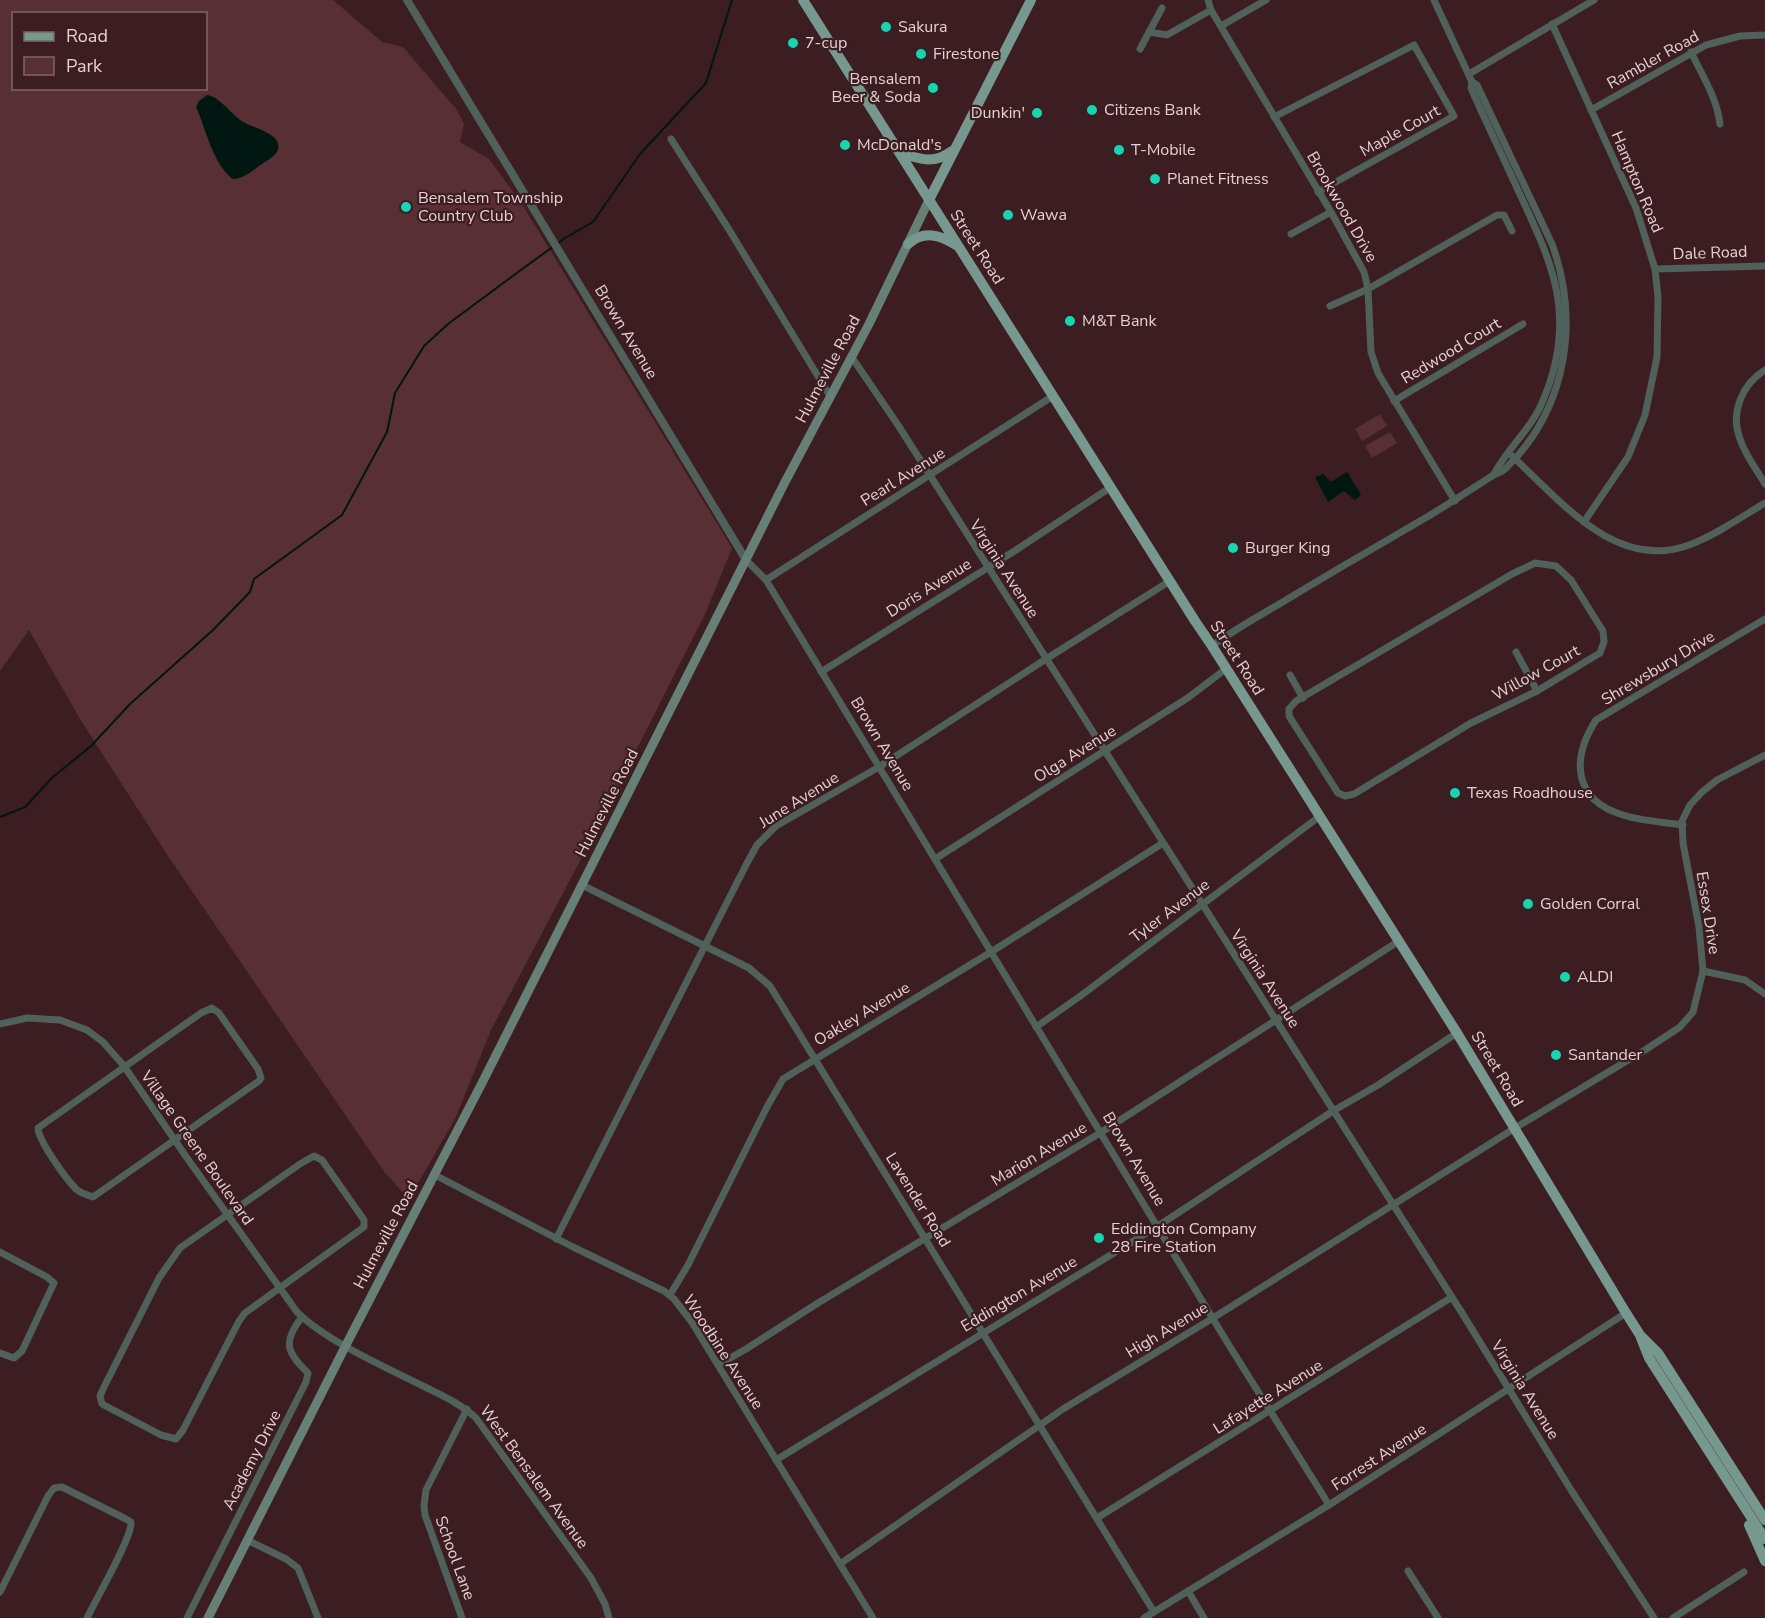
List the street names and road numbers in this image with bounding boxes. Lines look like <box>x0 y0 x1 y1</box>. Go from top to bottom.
street label: Rambler Road <box>1603 26 1703 94</box>
street label: Maple Court <box>1356 100 1444 162</box>
street label: Hampton Road <box>1606 128 1668 236</box>
street label: Brookwood Drive <box>1301 148 1383 266</box>
street label: Street Road <box>945 205 1009 289</box>
street label: Dale Road <box>1672 241 1748 265</box>
street label: Brown Avenue <box>589 281 663 383</box>
street label: Hulmeville Road <box>790 311 866 427</box>
street label: Redwood Court <box>1397 312 1505 389</box>
street label: Pearl Avenue <box>857 442 949 512</box>
street label: Virginia Avenue <box>963 515 1044 623</box>
street label: Doris Avenue <box>882 553 976 623</box>
street label: Street Road <box>1205 616 1269 700</box>
street label: Shrewsbury Drive <box>1597 625 1719 711</box>
street label: Willow Court <box>1488 640 1584 706</box>
street label: Brown Avenue <box>845 693 919 795</box>
street label: Olga Avenue <box>1030 720 1120 788</box>
street label: Hulmeville Road <box>570 745 644 861</box>
street label: June Avenue <box>754 767 843 834</box>
street label: Essex Drive <box>1691 870 1725 956</box>
street label: Tyler Avenue <box>1126 874 1214 948</box>
street label: Virginia Avenue <box>1224 925 1305 1033</box>
street label: Oakley Avenue <box>810 977 914 1051</box>
street label: Street Road <box>1466 1027 1528 1111</box>
street label: Village Greene Boulevard <box>135 1066 259 1230</box>
street label: Brown Avenue <box>1097 1108 1171 1210</box>
street label: Marion Avenue <box>987 1117 1091 1191</box>
street label: Lavender Road <box>880 1148 956 1252</box>
street label: Hulmeville Road <box>348 1177 424 1293</box>
street label: Eddington Avenue <box>957 1251 1081 1337</box>
street label: Woodbine Avenue <box>678 1290 768 1414</box>
street label: High Avenue <box>1122 1297 1212 1363</box>
street label: Virginia Avenue <box>1485 1335 1564 1444</box>
street label: Lafayette Avenue <box>1209 1354 1327 1440</box>
street label: West Bensalem Avenue <box>474 1401 594 1553</box>
street label: Academy Drive <box>217 1406 287 1514</box>
street label: Forrest Avenue <box>1327 1418 1431 1496</box>
street label: School Lane <box>430 1513 480 1603</box>

